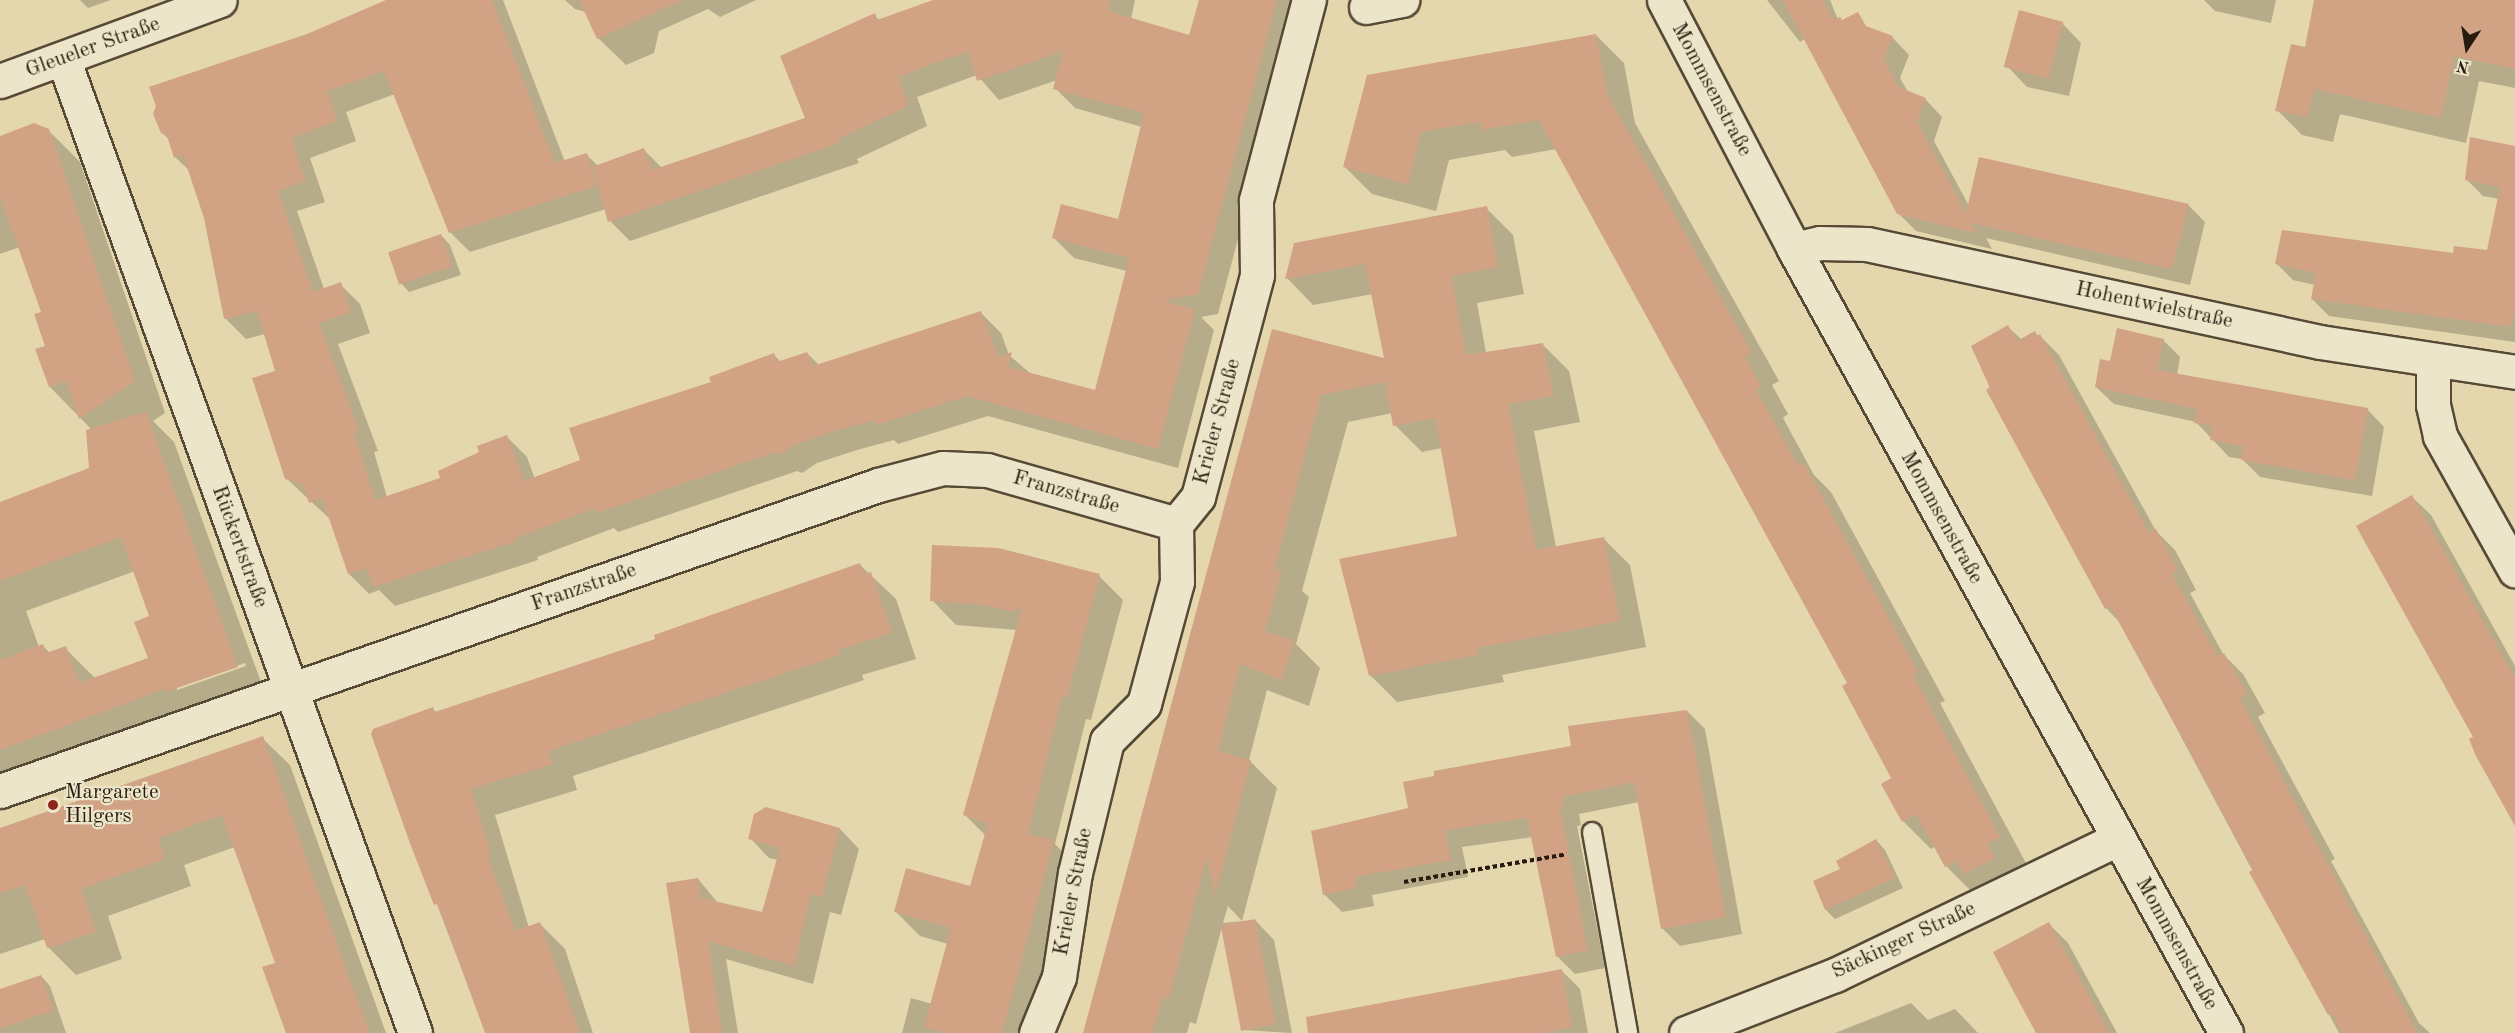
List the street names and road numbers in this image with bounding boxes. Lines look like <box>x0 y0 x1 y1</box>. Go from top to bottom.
street label: Gleueler Straße <box>22 12 164 84</box>
street label: Mommsenstraße <box>1665 19 1757 161</box>
street label: Hohentwielstraße <box>2073 277 2235 335</box>
street label: Krieler Straße <box>1189 356 1247 488</box>
street label: Mommsenstraße <box>1894 447 1988 589</box>
street label: Franzstraße <box>1010 466 1122 520</box>
street label: Rückertstraße <box>205 483 273 611</box>
street label: Franzstraße <box>528 558 640 618</box>
street label: Krieler Straße <box>1049 826 1099 958</box>
street label: Mommsenstraße <box>2129 873 2223 1015</box>
street label: Säckinger Straße <box>1828 897 1980 985</box>

